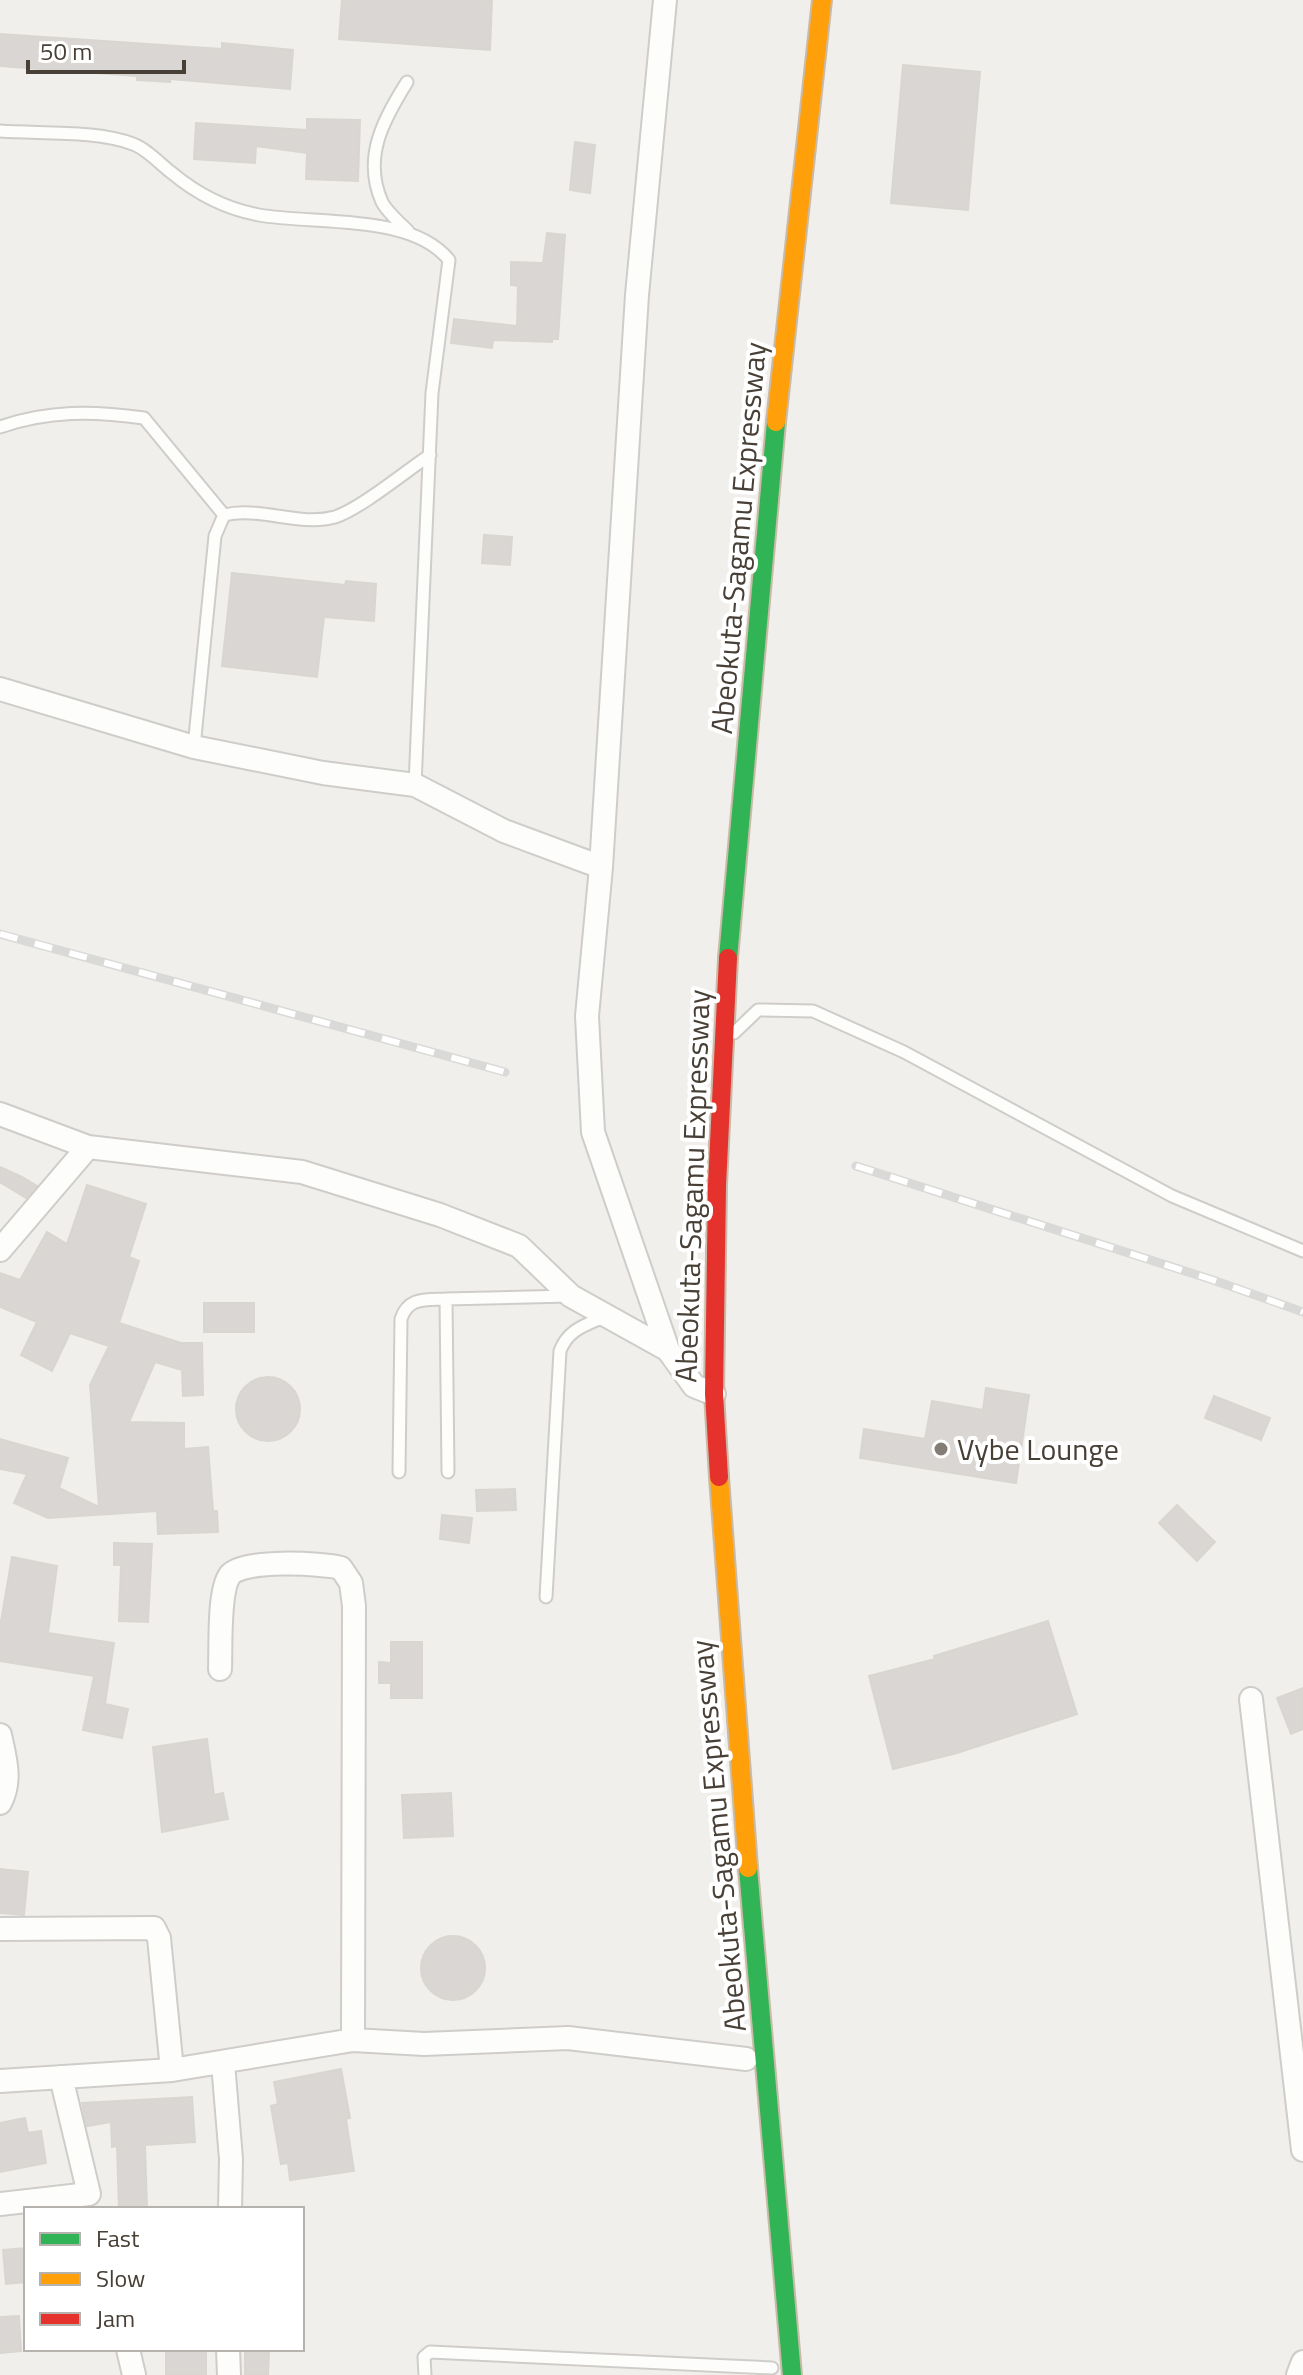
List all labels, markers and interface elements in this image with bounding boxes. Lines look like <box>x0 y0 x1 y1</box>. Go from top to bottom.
scale bar <box>28 24 184 74</box>
text: 50 m <box>40 33 92 69</box>
street label: Abeokuta-Sagamu Expressway <box>698 340 778 736</box>
street label: Abeokuta-Sagamu Expressway <box>662 989 722 1383</box>
place label: Vybe Lounge <box>957 1426 1119 1472</box>
marker: Vybe Lounge <box>932 1440 950 1458</box>
street label: Abeokuta-Sagamu Expressway <box>678 1638 758 2034</box>
legend <box>24 2207 304 2351</box>
text: Fast <box>96 2220 140 2256</box>
text: Slow <box>96 2260 145 2296</box>
text: Jam <box>96 2300 135 2336</box>

